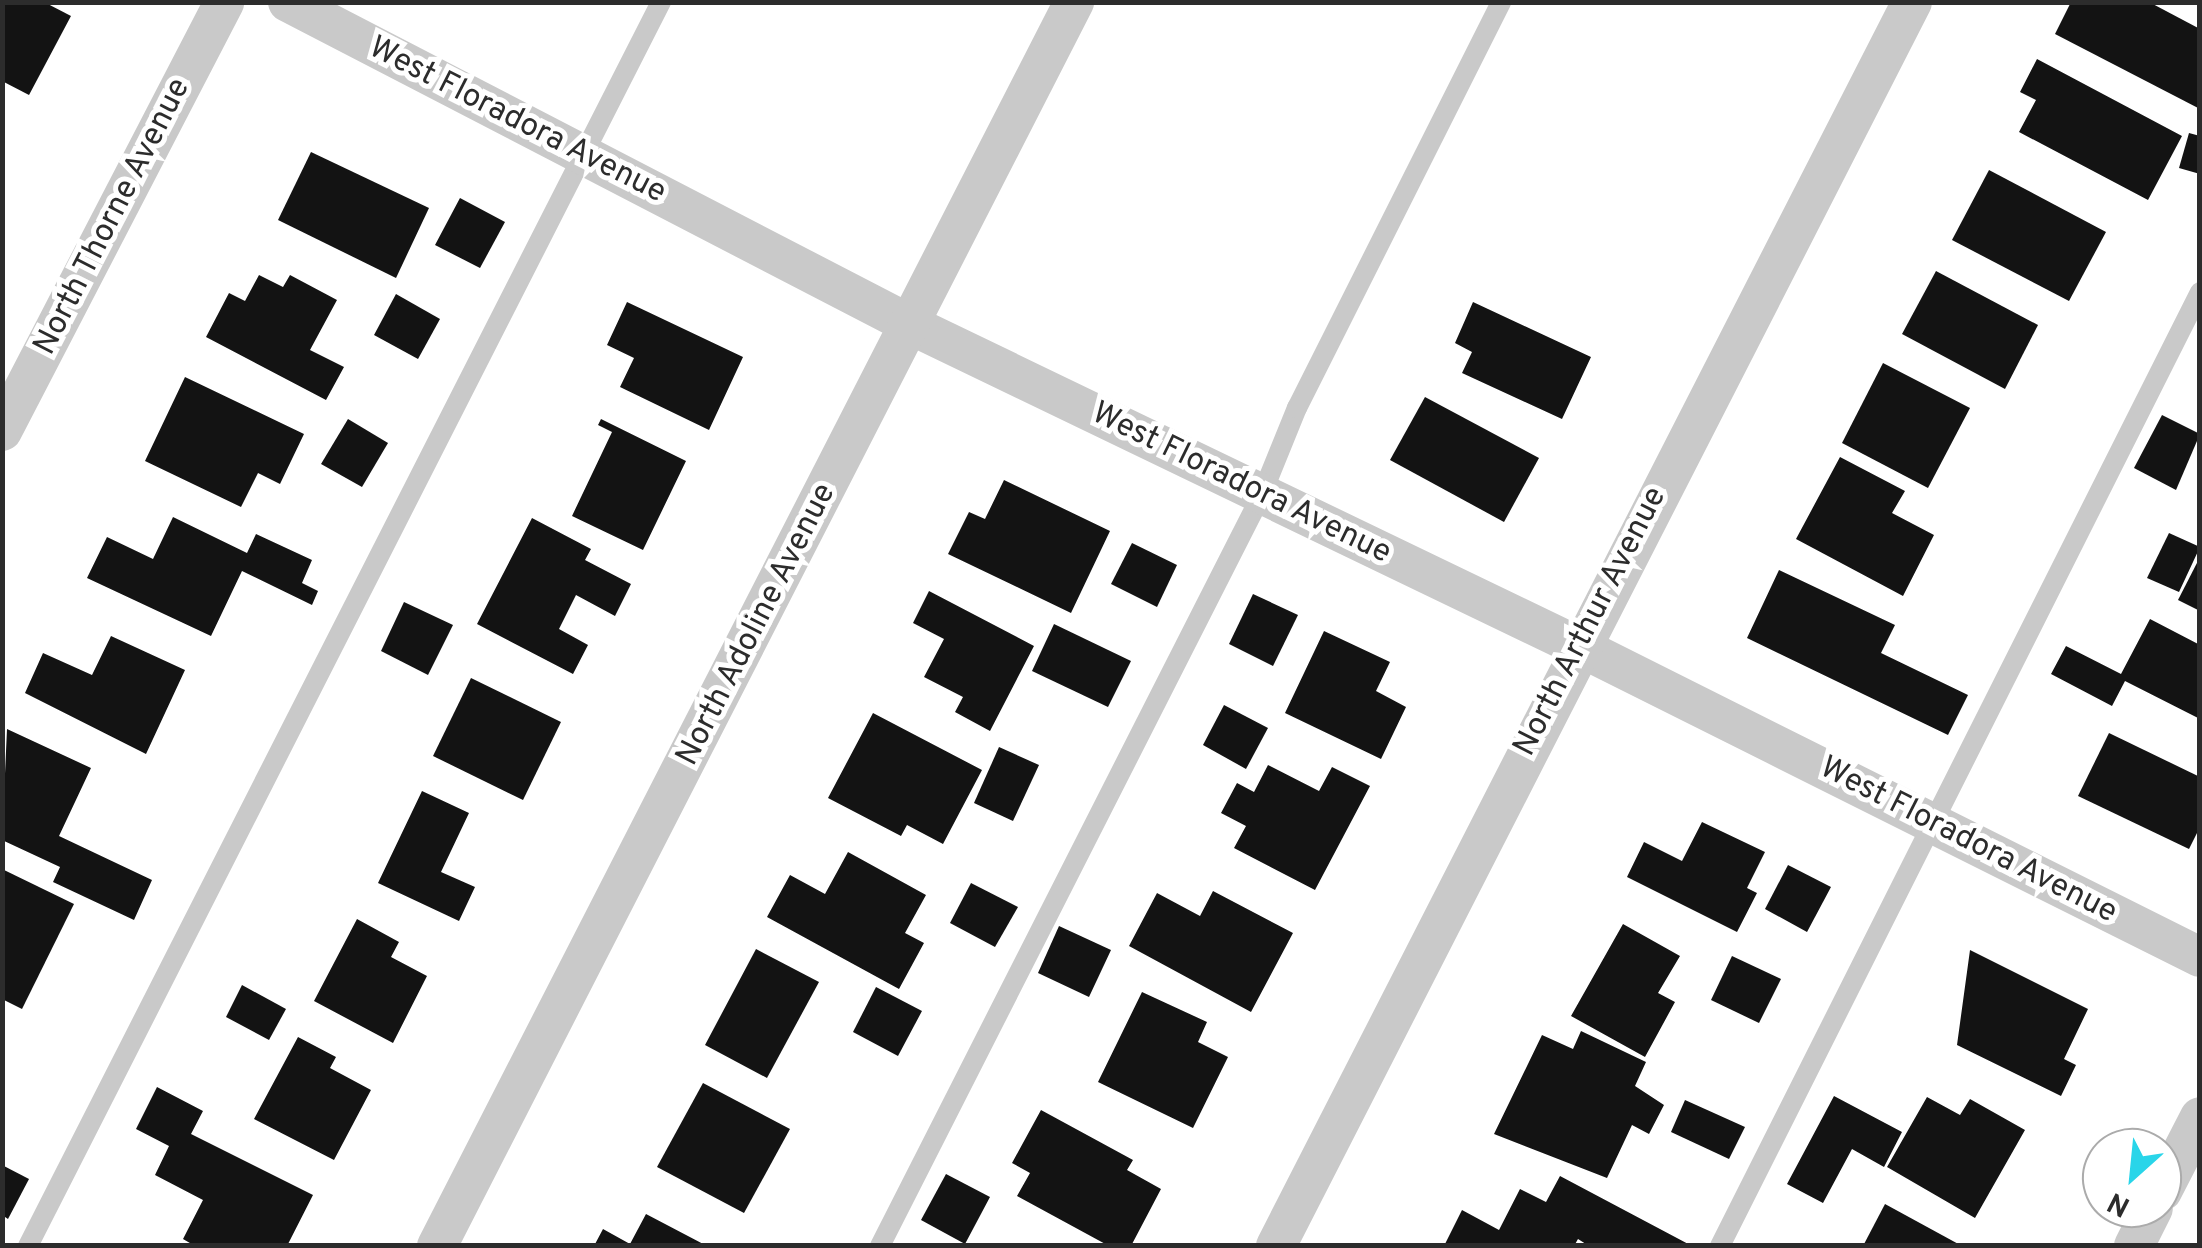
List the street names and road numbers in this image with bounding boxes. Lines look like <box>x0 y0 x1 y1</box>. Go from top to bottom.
street label: West Floradora Avenue <box>362 29 672 213</box>
street label: North Thorne Avenue <box>26 71 200 363</box>
street label: West Floradora Avenue <box>1085 395 1397 573</box>
street label: North Adoline Avenue <box>669 476 845 774</box>
street label: North Arthur Avenue <box>1506 480 1676 764</box>
street label: West Floradora Avenue <box>1813 749 2123 933</box>

